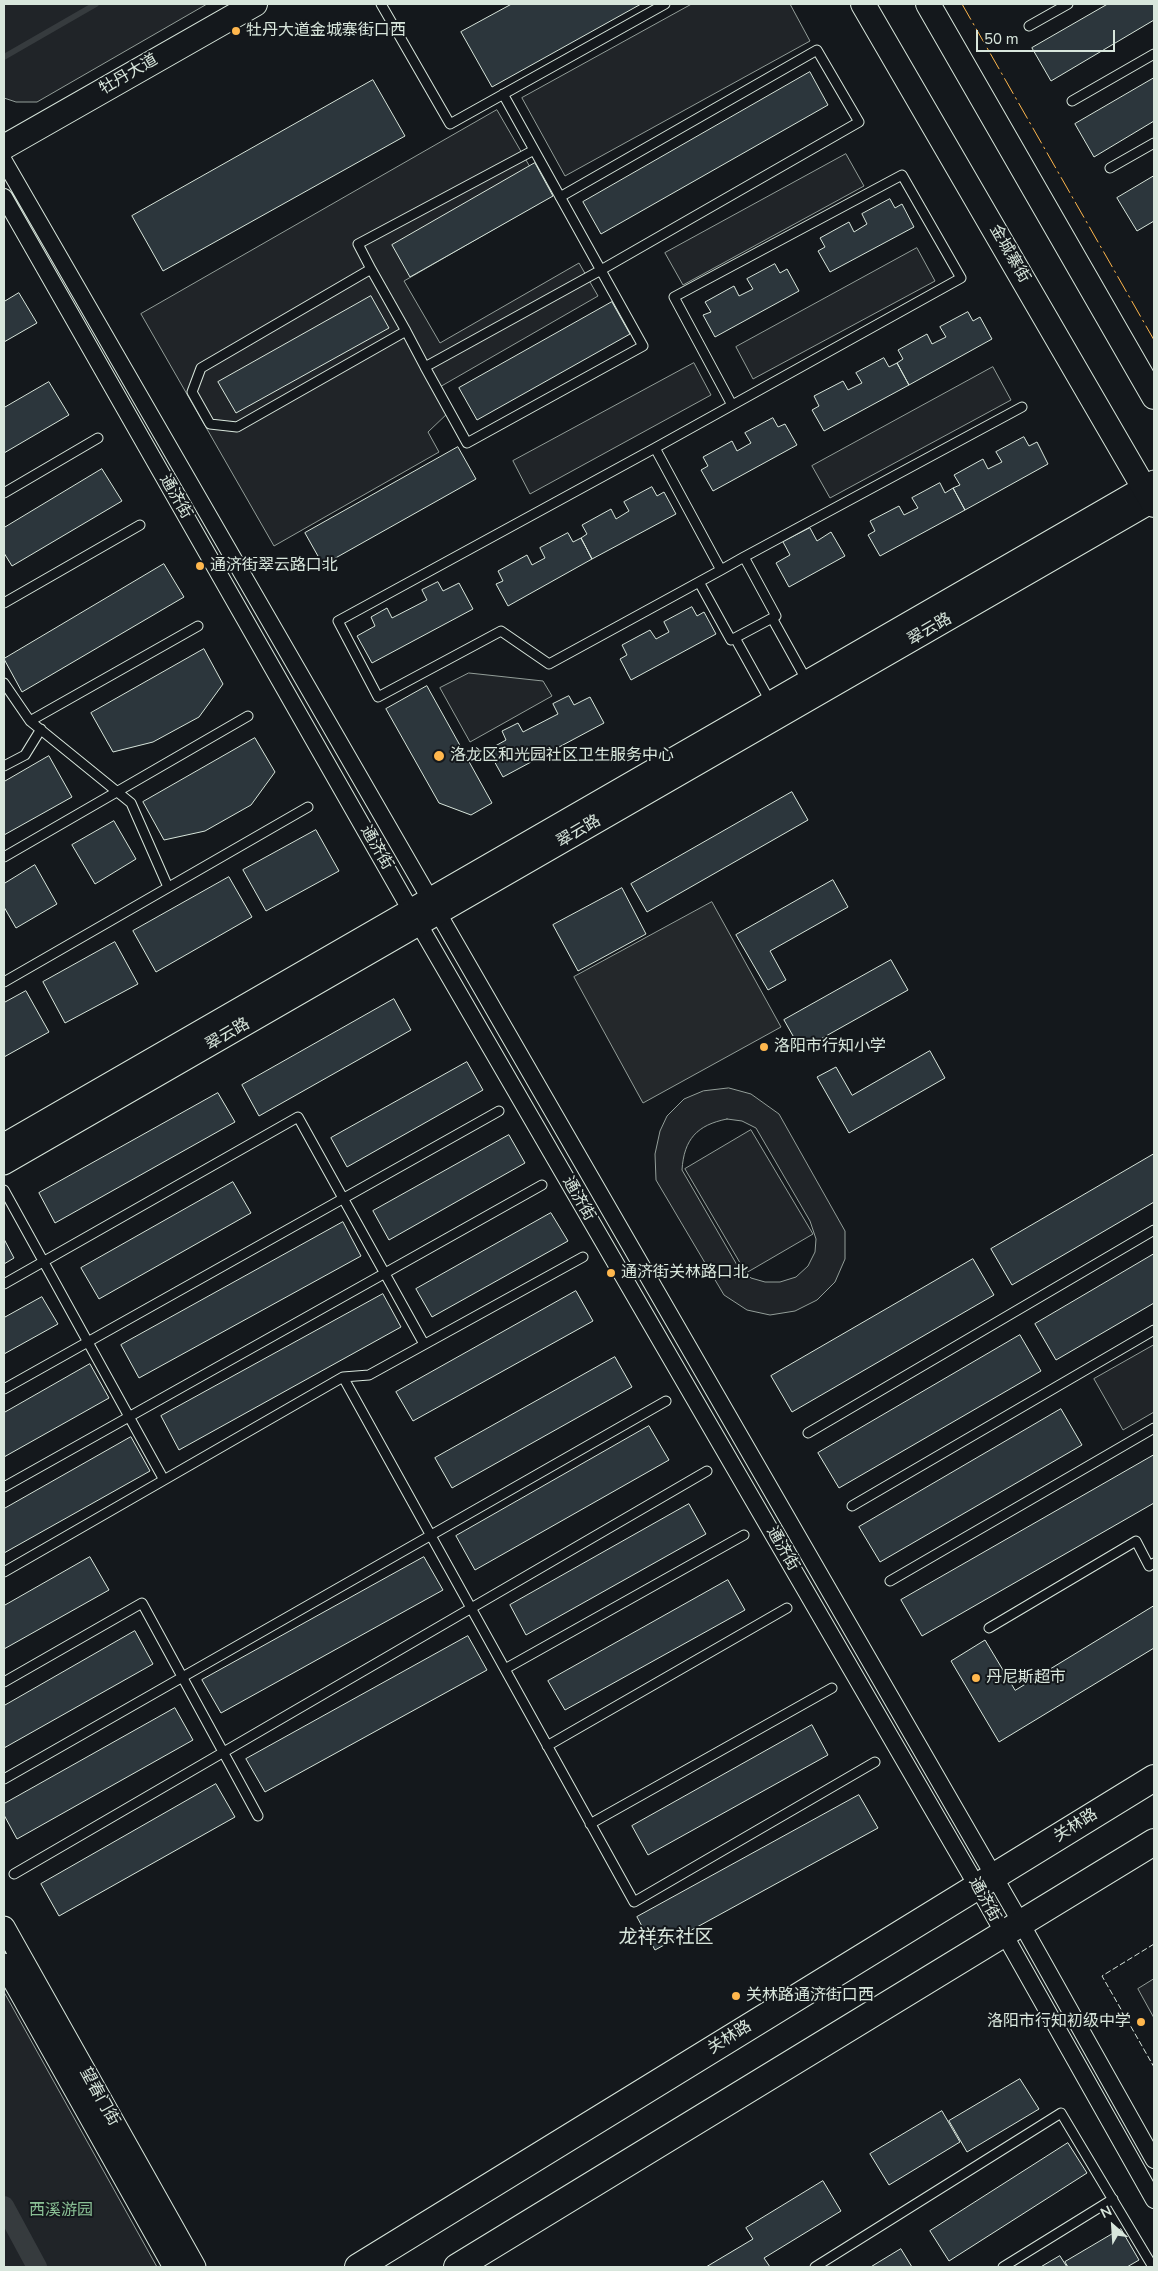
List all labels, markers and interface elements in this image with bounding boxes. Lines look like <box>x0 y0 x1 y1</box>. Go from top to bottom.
scale bar <box>978 20 1117 52</box>
place label: 牡丹大道金城寨街口西 <box>246 21 406 41</box>
marker: 牡丹大道金城寨街口西 <box>230 25 242 37</box>
text: 50 m <box>984 29 1019 49</box>
street label: 牡丹大道 <box>96 51 162 99</box>
street label: 金城寨街 <box>985 221 1033 287</box>
street label: 通济街 <box>155 471 195 523</box>
place label: 通济街翠云路口北 <box>210 556 338 576</box>
marker: 通济街翠云路口北 <box>194 560 206 572</box>
street label: 翠云路 <box>904 610 956 650</box>
place label: 洛龙区和光园社区卫生服务中心 <box>450 746 674 766</box>
marker: 洛龙区和光园社区卫生服务中心 <box>432 749 446 763</box>
street label: 翠云路 <box>553 812 605 852</box>
street label: 通济街 <box>356 822 396 874</box>
street label: 翠云路 <box>202 1015 254 1055</box>
place label: 洛阳市行知小学 <box>774 1037 886 1057</box>
marker: 洛阳市行知小学 <box>758 1041 770 1053</box>
street label: 通济街 <box>558 1173 598 1225</box>
place label: 通济街关林路口北 <box>621 1263 749 1283</box>
marker: 通济街关林路口北 <box>605 1267 617 1279</box>
street label: 通济街 <box>762 1523 802 1575</box>
place label: 丹尼斯超市 <box>986 1668 1066 1688</box>
marker: 丹尼斯超市 <box>970 1672 982 1684</box>
street label: 关林路 <box>1051 1805 1101 1847</box>
street label: 通济街 <box>964 1874 1004 1926</box>
district label: 龙祥东社区 <box>619 1927 713 1949</box>
place label: 关林路通济街口西 <box>746 1986 874 2006</box>
marker: 关林路通济街口西 <box>730 1990 742 2002</box>
place label: 洛阳市行知初级中学 <box>987 2012 1131 2032</box>
marker: 洛阳市行知初级中学 <box>1135 2016 1147 2028</box>
street label: 关林路 <box>705 2017 755 2059</box>
street label: 望春门街 <box>75 2064 123 2130</box>
park label: 西溪游园 <box>29 2201 93 2221</box>
north arrow <box>1088 2201 1138 2251</box>
text: N <box>1097 2201 1115 2223</box>

